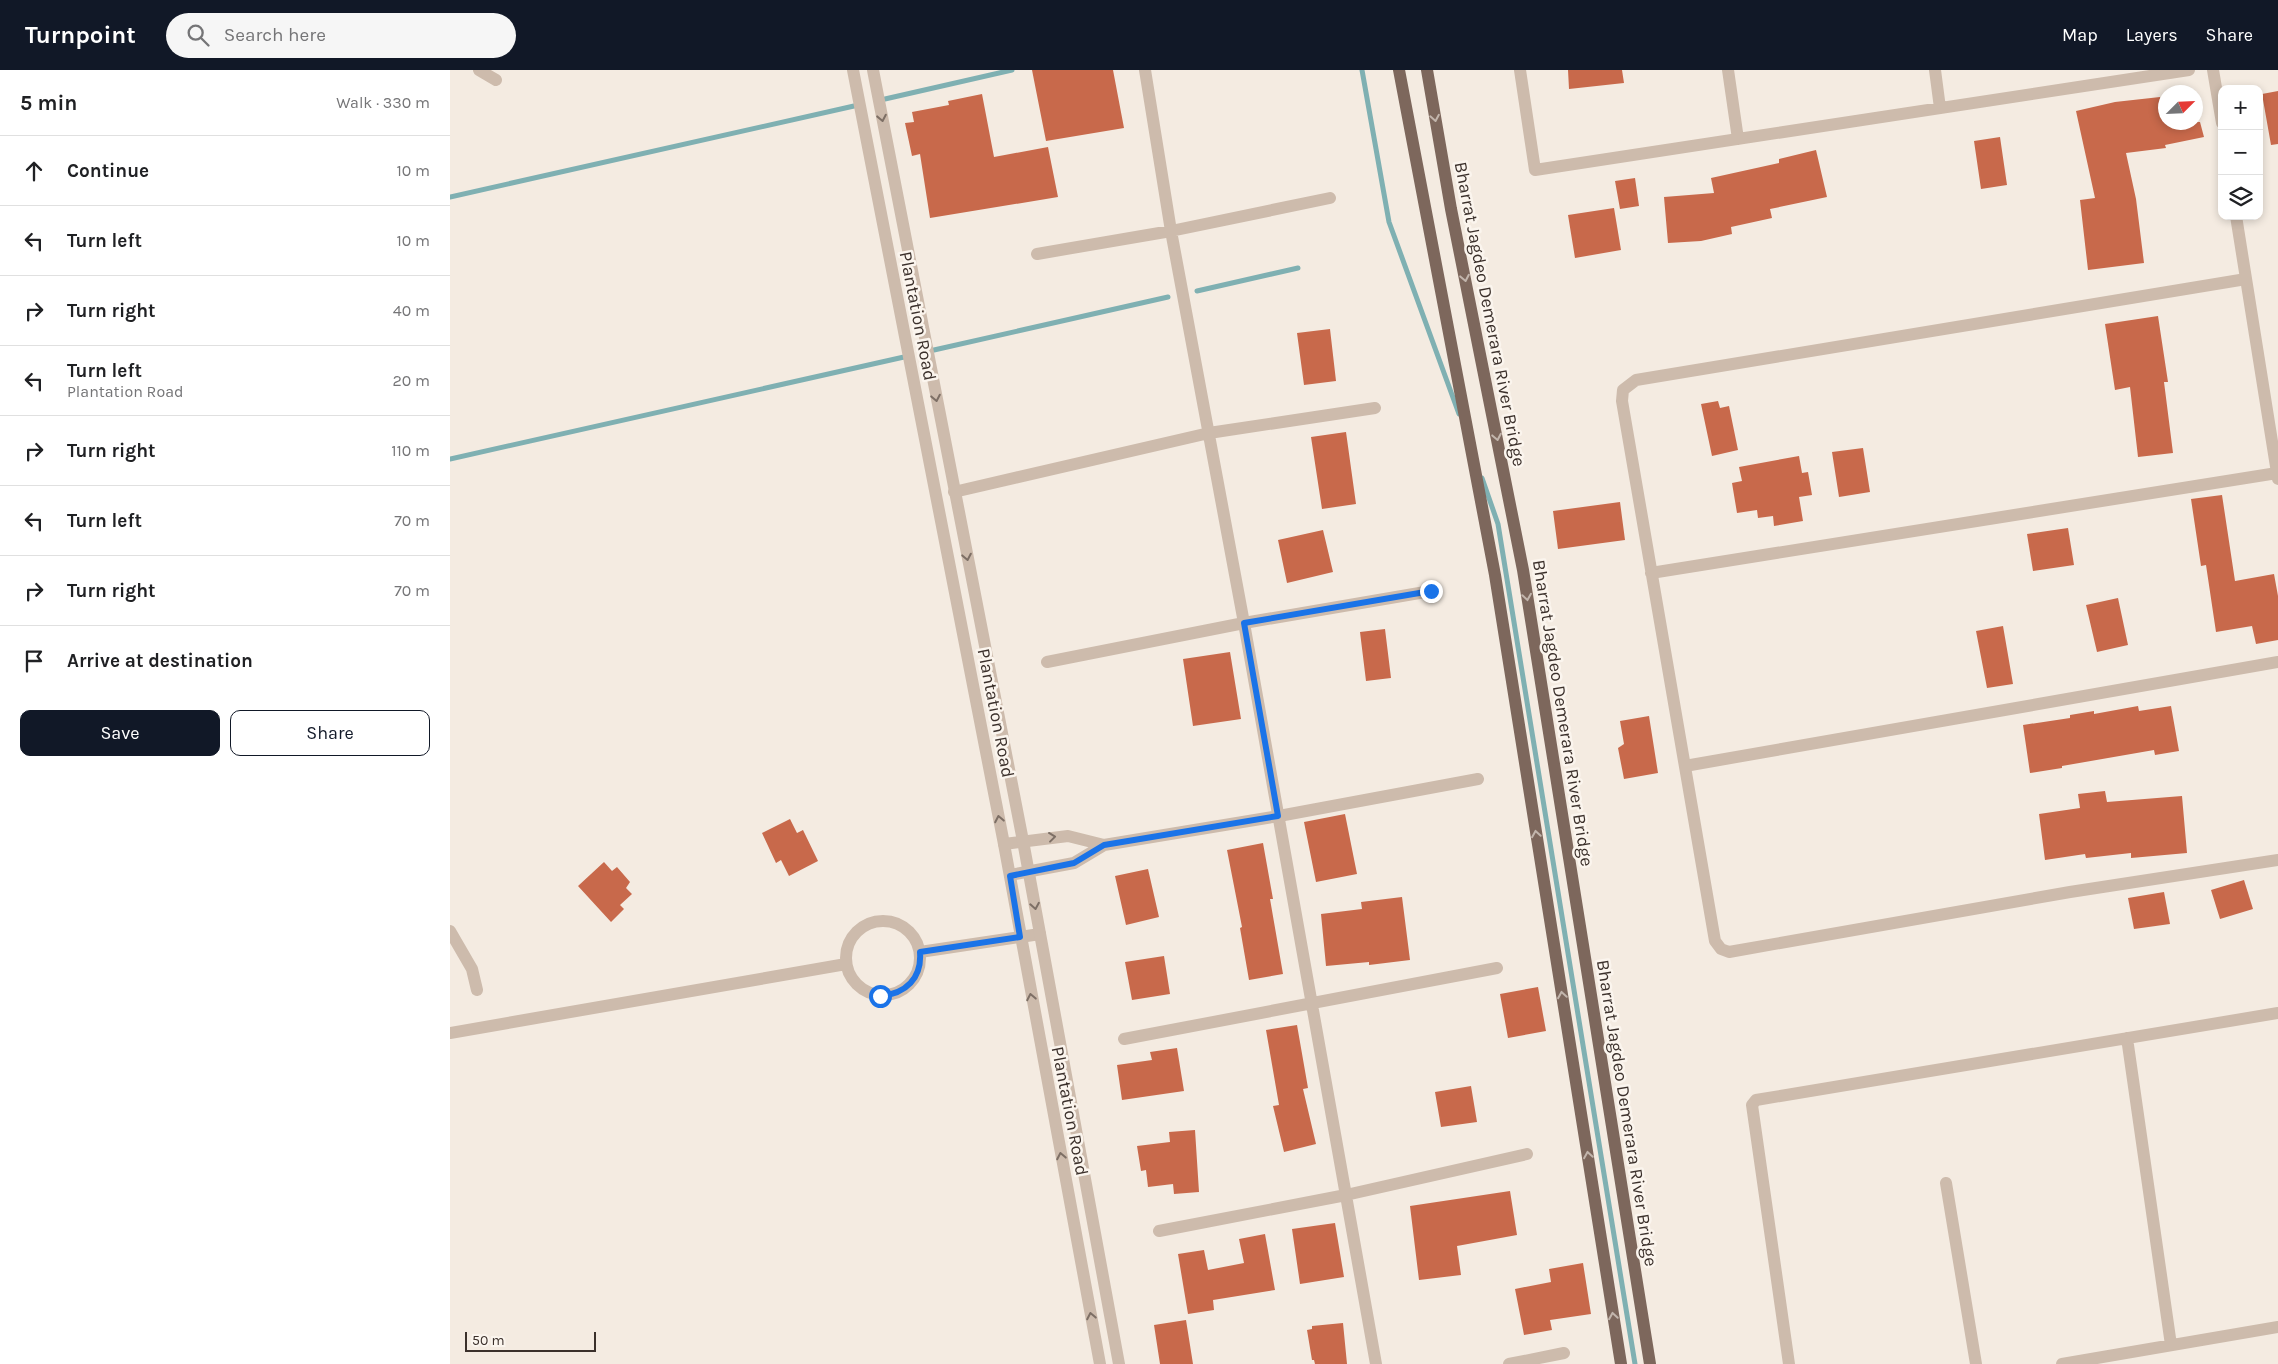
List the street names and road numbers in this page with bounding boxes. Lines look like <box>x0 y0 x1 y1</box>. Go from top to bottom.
street label: Bharrat Jagdeo Demerara River Bridge <box>1450 160 1530 468</box>
street label: Plantation Road <box>895 250 941 382</box>
street label: Bharrat Jagdeo Demerara River Bridge <box>1528 558 1598 868</box>
street label: Plantation Road <box>973 647 1019 779</box>
street label: Bharrat Jagdeo Demerara River Bridge <box>1592 958 1662 1268</box>
street label: Plantation Road <box>1047 1045 1093 1177</box>

